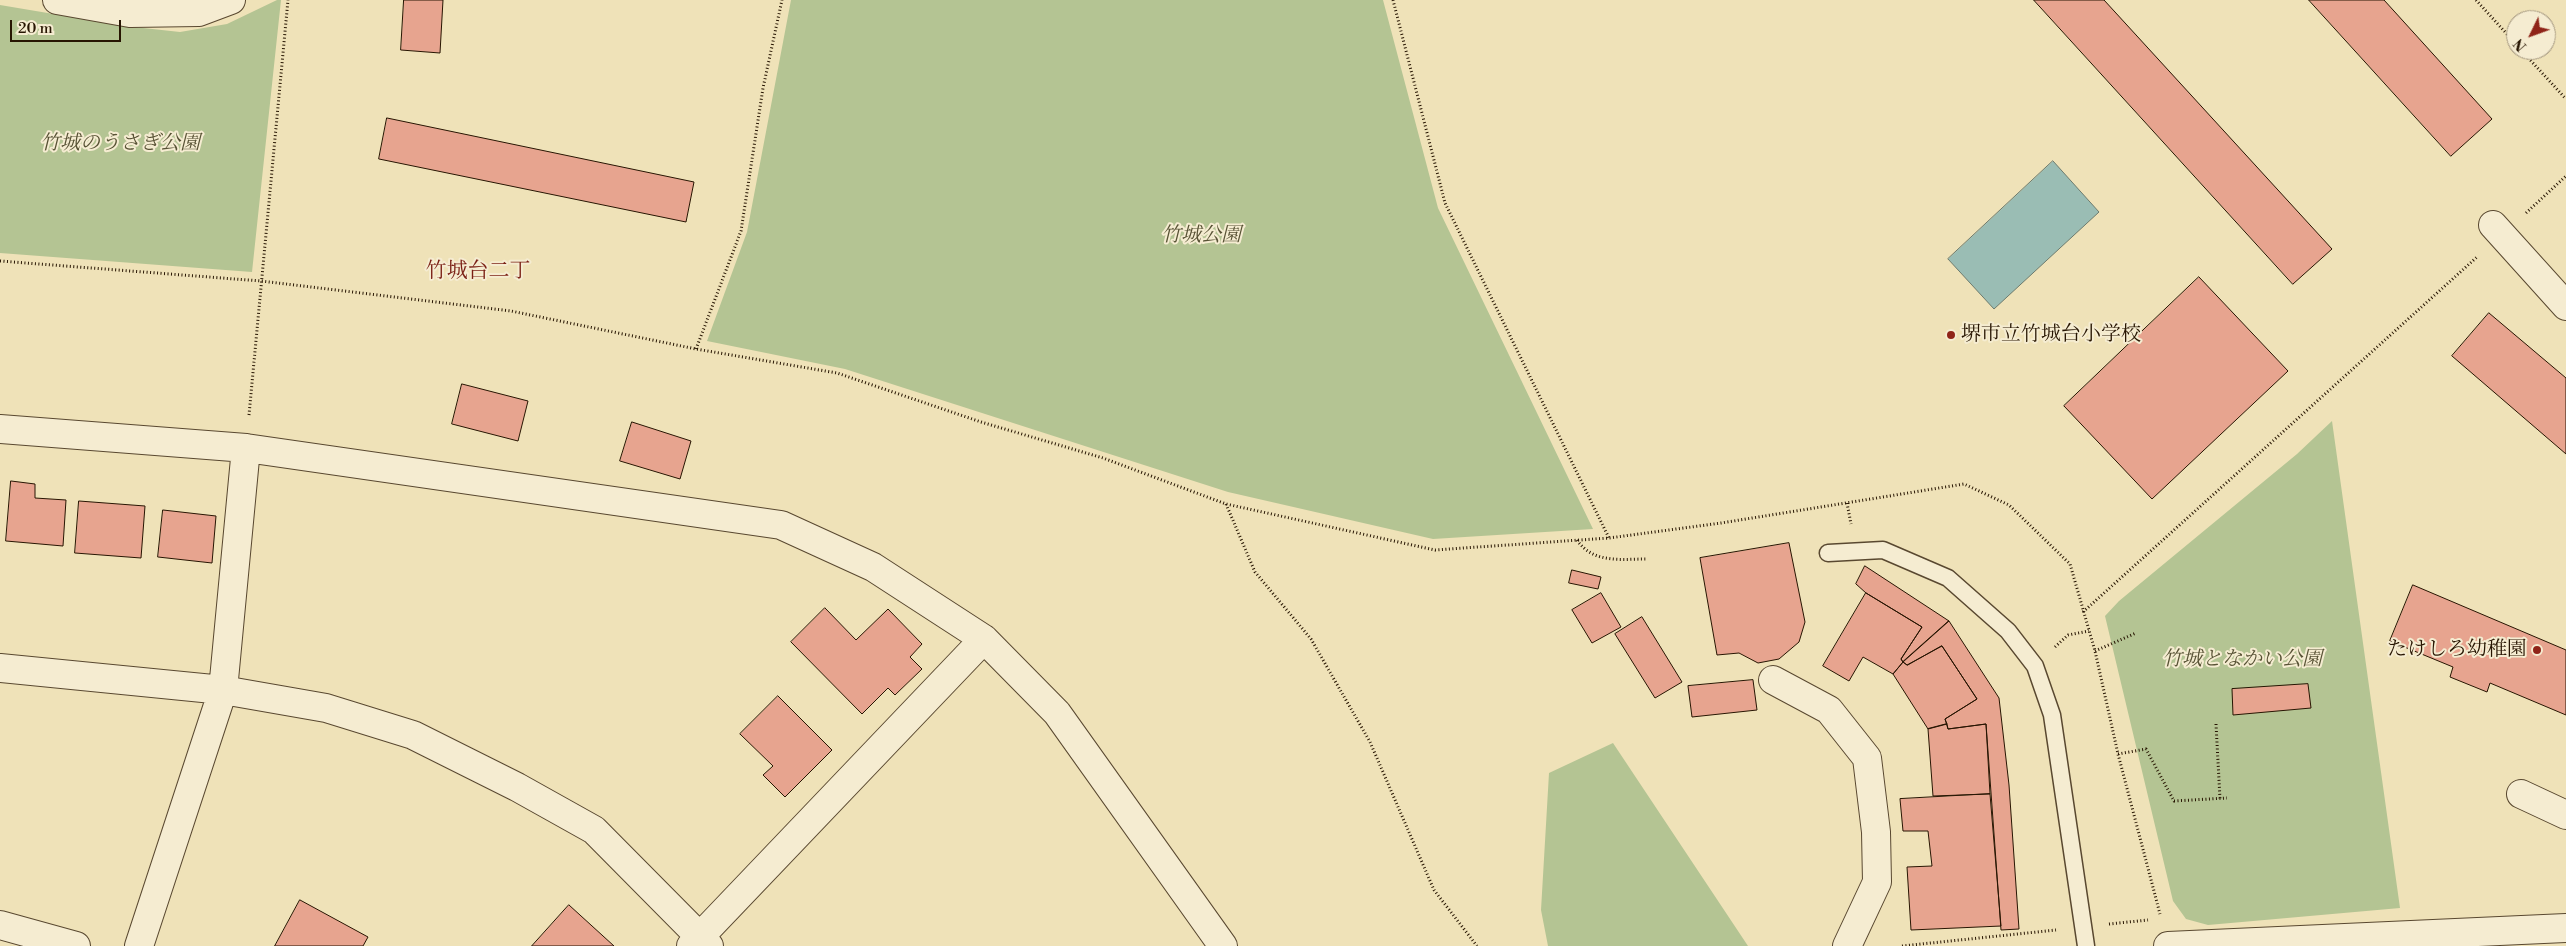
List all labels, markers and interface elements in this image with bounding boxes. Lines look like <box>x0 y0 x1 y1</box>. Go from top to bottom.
scale bar <box>12 10 124 42</box>
north arrow <box>2506 10 2556 60</box>
text: 20 m <box>18 19 53 38</box>
text: N <box>2510 34 2531 55</box>
park label: 竹城のうさぎ公園 <box>40 132 200 156</box>
park label: 竹城公園 <box>1161 224 1241 248</box>
district label: 竹城台二丁 <box>426 259 530 285</box>
place label: 堺市立竹城台小学校 <box>1961 323 2141 347</box>
marker: 堺市立竹城台小学校 <box>1945 329 1957 341</box>
place label: たけしろ幼稚園 <box>2387 638 2527 662</box>
marker: たけしろ幼稚園 <box>2531 644 2543 656</box>
park label: 竹城となかい公園 <box>2162 648 2322 672</box>

